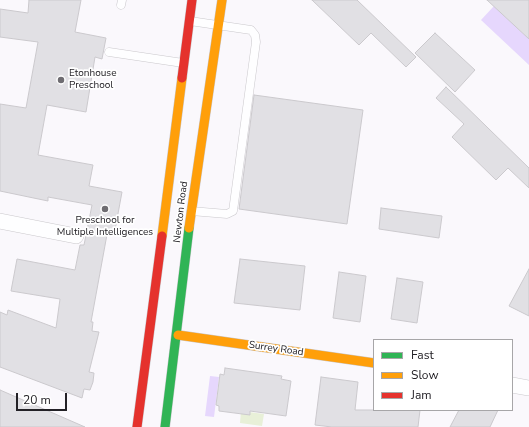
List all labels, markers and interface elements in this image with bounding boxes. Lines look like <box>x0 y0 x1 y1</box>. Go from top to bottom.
place label: Etonhouse Preschool <box>69 68 116 92</box>
marker: Etonhouse Preschool <box>56 75 66 85</box>
street label: Newton Road <box>171 181 191 243</box>
marker: Preschool for Multiple Intelligences <box>100 204 110 214</box>
place label: Preschool for Multiple Intelligences <box>57 215 153 238</box>
street label: Surrey Road <box>248 339 304 359</box>
legend <box>373 339 513 411</box>
text: Fast <box>411 347 434 363</box>
text: Slow <box>411 367 439 383</box>
scale bar <box>18 385 69 411</box>
text: Jam <box>411 387 432 403</box>
text: 20 m <box>23 392 51 408</box>

